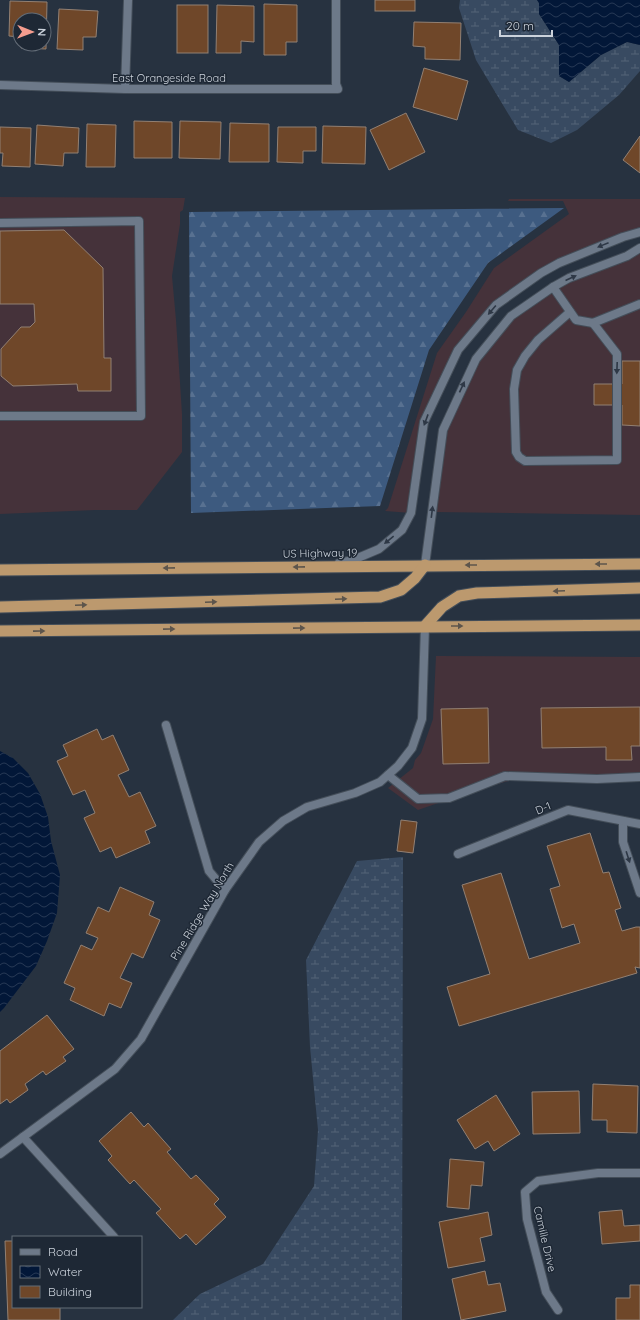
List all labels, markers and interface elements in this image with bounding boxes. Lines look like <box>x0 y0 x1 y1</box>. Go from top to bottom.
north arrow <box>12 12 52 52</box>
scale bar <box>500 12 552 38</box>
text: 20 m <box>506 18 534 33</box>
text: N <box>35 28 49 36</box>
street label: East Orangeside Road <box>112 71 226 85</box>
one-way arrow <box>597 243 609 249</box>
one-way arrow <box>565 275 576 281</box>
one-way arrow <box>487 304 496 315</box>
one-way arrow <box>614 362 620 375</box>
one-way arrow <box>460 381 466 393</box>
one-way arrow <box>422 415 428 427</box>
one-way arrow <box>429 506 435 519</box>
one-way arrow <box>384 536 395 545</box>
street label: US Highway 19 <box>283 545 357 561</box>
one-way arrow <box>594 561 607 567</box>
one-way arrow <box>464 562 477 568</box>
one-way arrow <box>292 564 305 570</box>
one-way arrow <box>162 565 175 571</box>
one-way arrow <box>552 588 565 594</box>
one-way arrow <box>335 595 347 602</box>
one-way arrow <box>205 599 218 605</box>
one-way arrow <box>75 602 87 609</box>
one-way arrow <box>451 623 464 629</box>
one-way arrow <box>293 625 306 631</box>
one-way arrow <box>163 626 176 632</box>
one-way arrow <box>33 628 46 634</box>
street label: D-1 <box>533 799 553 817</box>
one-way arrow <box>625 852 631 864</box>
street label: Pine Ridge Way North <box>167 859 237 963</box>
street label: Camille Drive <box>531 1205 559 1273</box>
legend <box>12 1236 142 1308</box>
text: Road <box>48 1244 78 1259</box>
text: Water <box>48 1264 83 1279</box>
text: Building <box>48 1284 92 1299</box>

